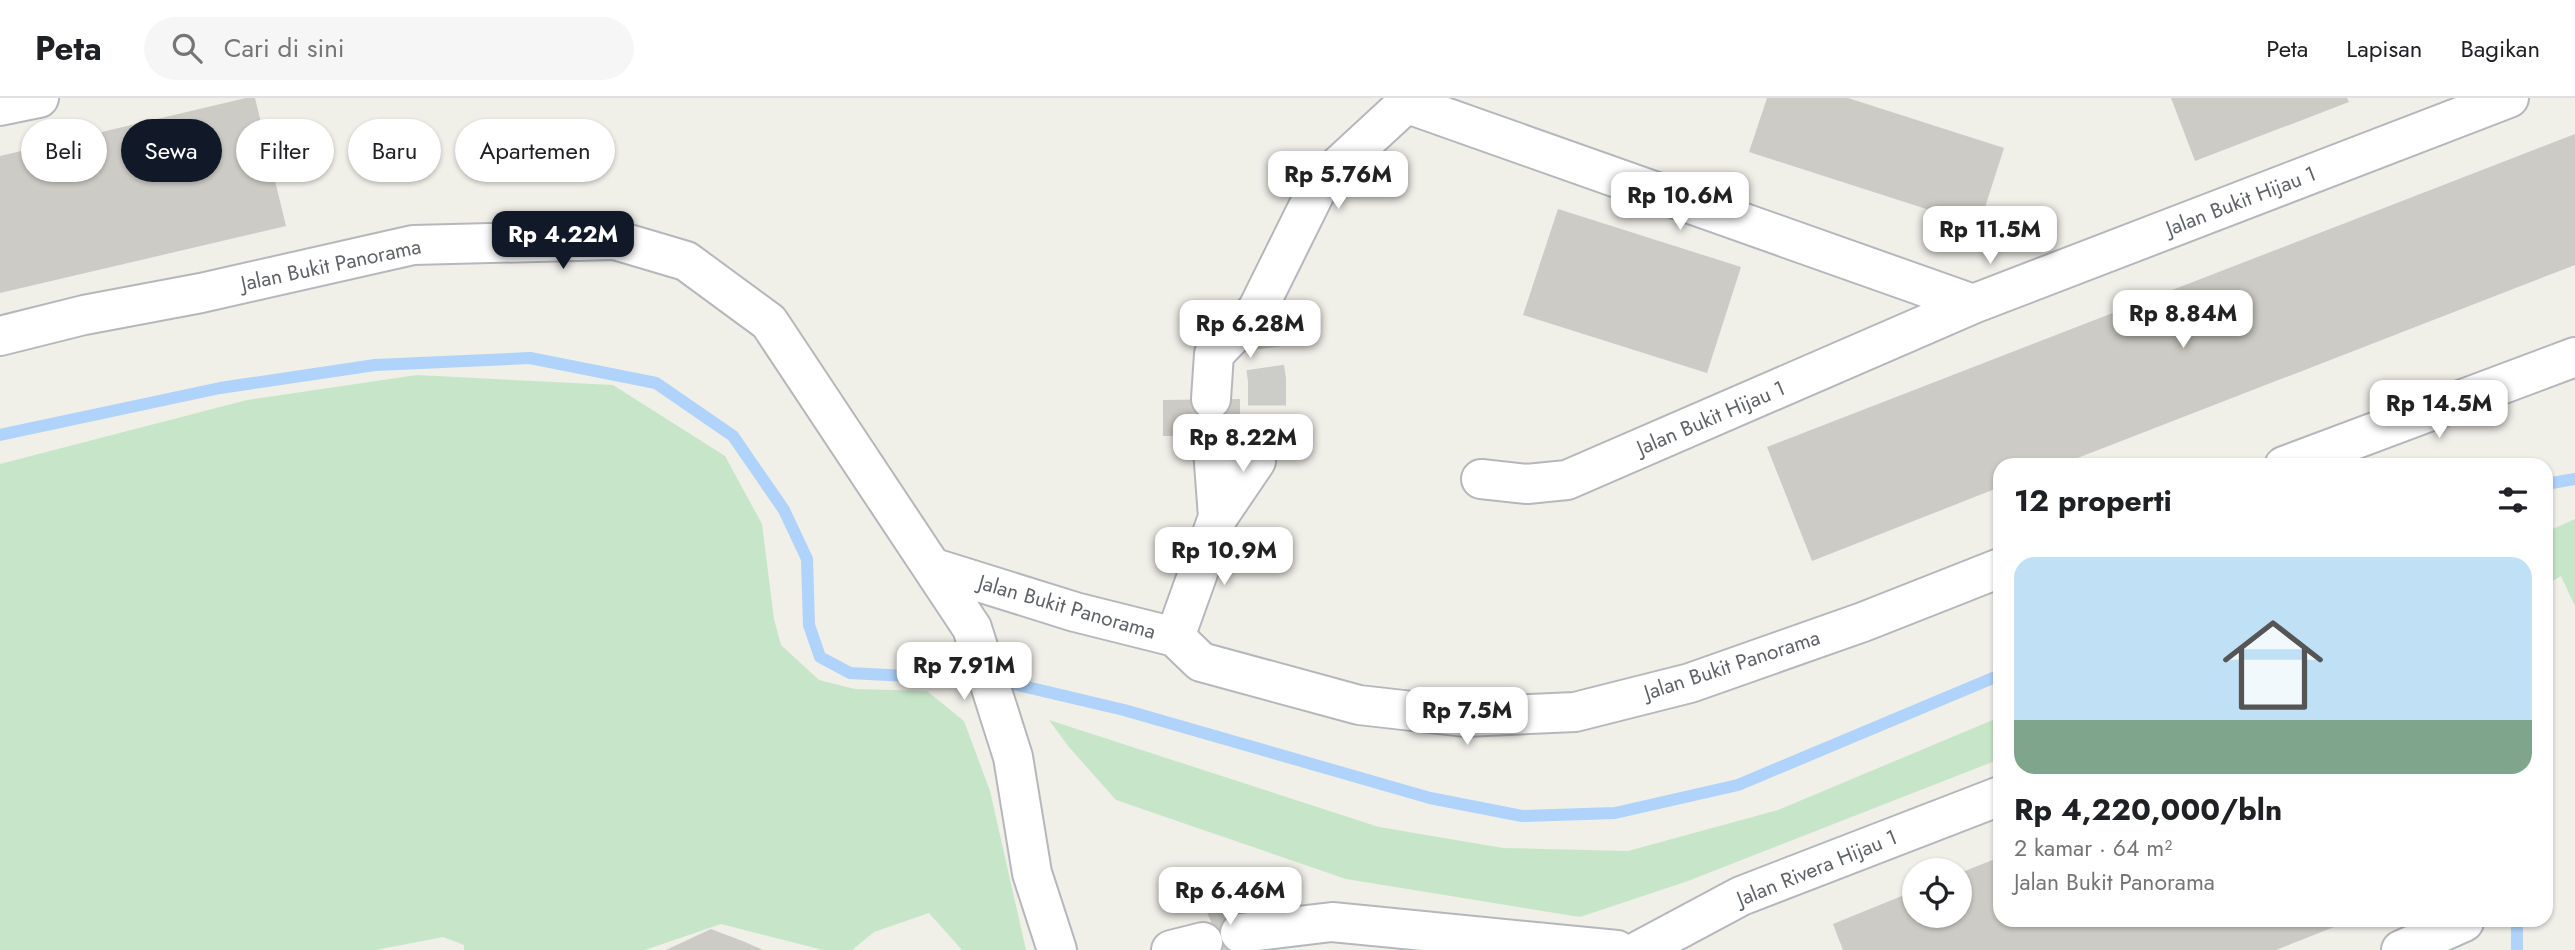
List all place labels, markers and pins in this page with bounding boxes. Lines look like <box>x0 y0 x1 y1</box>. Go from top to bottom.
pin: Rp 5.76M <box>1266 152 1410 211</box>
pin: Rp 10.6M <box>1608 172 1752 232</box>
pin: Rp 11.5M <box>1918 206 2062 266</box>
pin: Rp 4.22M <box>491 212 635 271</box>
pin: Rp 8.84M <box>2111 290 2255 350</box>
pin: Rp 6.28M <box>1178 300 1322 360</box>
pin: Rp 14.5M <box>2367 380 2511 440</box>
pin: Rp 8.22M <box>1171 414 1315 474</box>
pin: Rp 10.9M <box>1152 528 1296 587</box>
pin: Rp 7.91M <box>892 642 1036 702</box>
pin: Rp 7.5M <box>1402 688 1532 747</box>
pin: Rp 6.46M <box>1158 868 1302 927</box>

